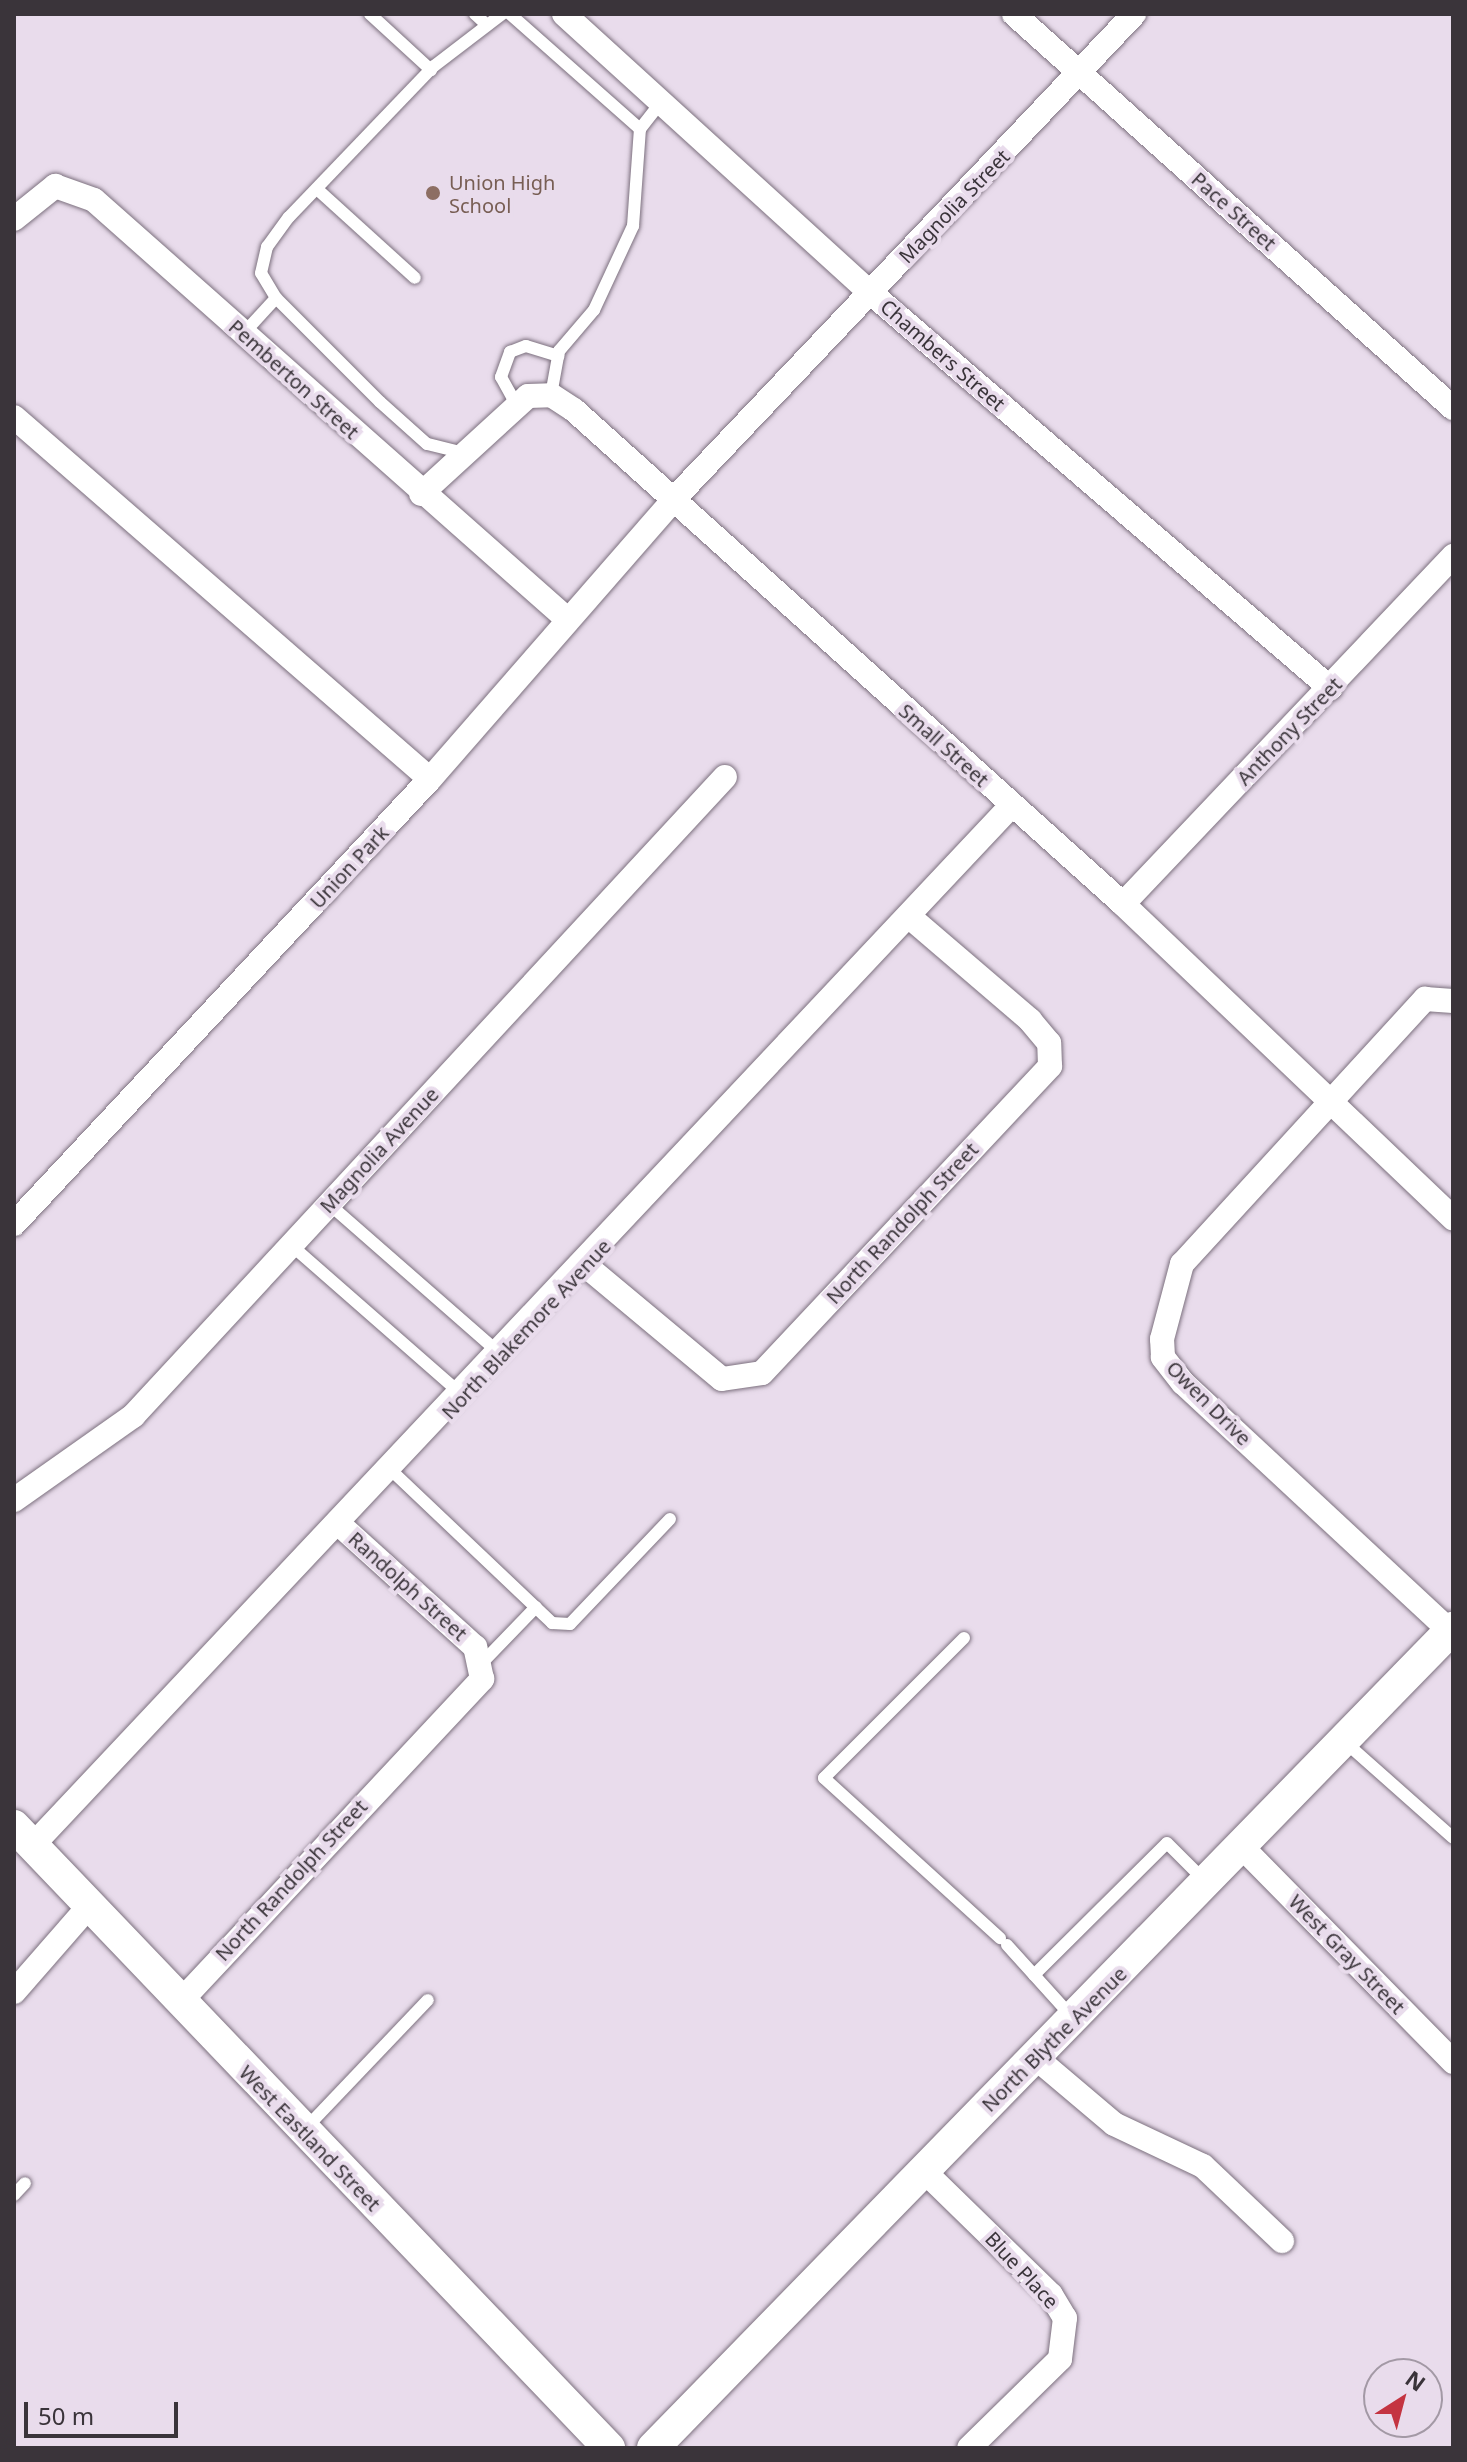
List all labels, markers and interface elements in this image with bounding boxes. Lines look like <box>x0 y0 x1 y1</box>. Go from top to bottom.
street label: Magnolia Street <box>894 144 1014 268</box>
street label: Pace Street <box>1187 167 1281 255</box>
place label: Union High School <box>449 170 555 217</box>
marker: Union High School <box>424 184 442 202</box>
street label: Chambers Street <box>876 294 1010 416</box>
street label: Pemberton Street <box>224 314 364 444</box>
street label: Anthony Street <box>1232 672 1346 790</box>
street label: Small Street <box>894 699 994 791</box>
street label: Union Park <box>305 821 393 913</box>
street label: Magnolia Avenue <box>315 1082 443 1218</box>
street label: North Randolph Street <box>821 1137 983 1309</box>
street label: North Blakemore Avenue <box>436 1234 616 1424</box>
street label: Owen Drive <box>1162 1356 1256 1450</box>
street label: Randolph Street <box>344 1526 472 1646</box>
street label: North Randolph Street <box>210 1794 372 1966</box>
street label: West Gray Street <box>1284 1889 1410 2019</box>
street label: North Blythe Avenue <box>977 1962 1131 2116</box>
street label: West Eastland Street <box>234 2060 386 2216</box>
street label: Blue Place <box>980 2227 1064 2313</box>
north arrow <box>1363 2358 1443 2438</box>
text: N <box>1400 2363 1432 2398</box>
scale bar <box>28 2386 182 2436</box>
text: 50 m <box>38 2399 94 2432</box>

